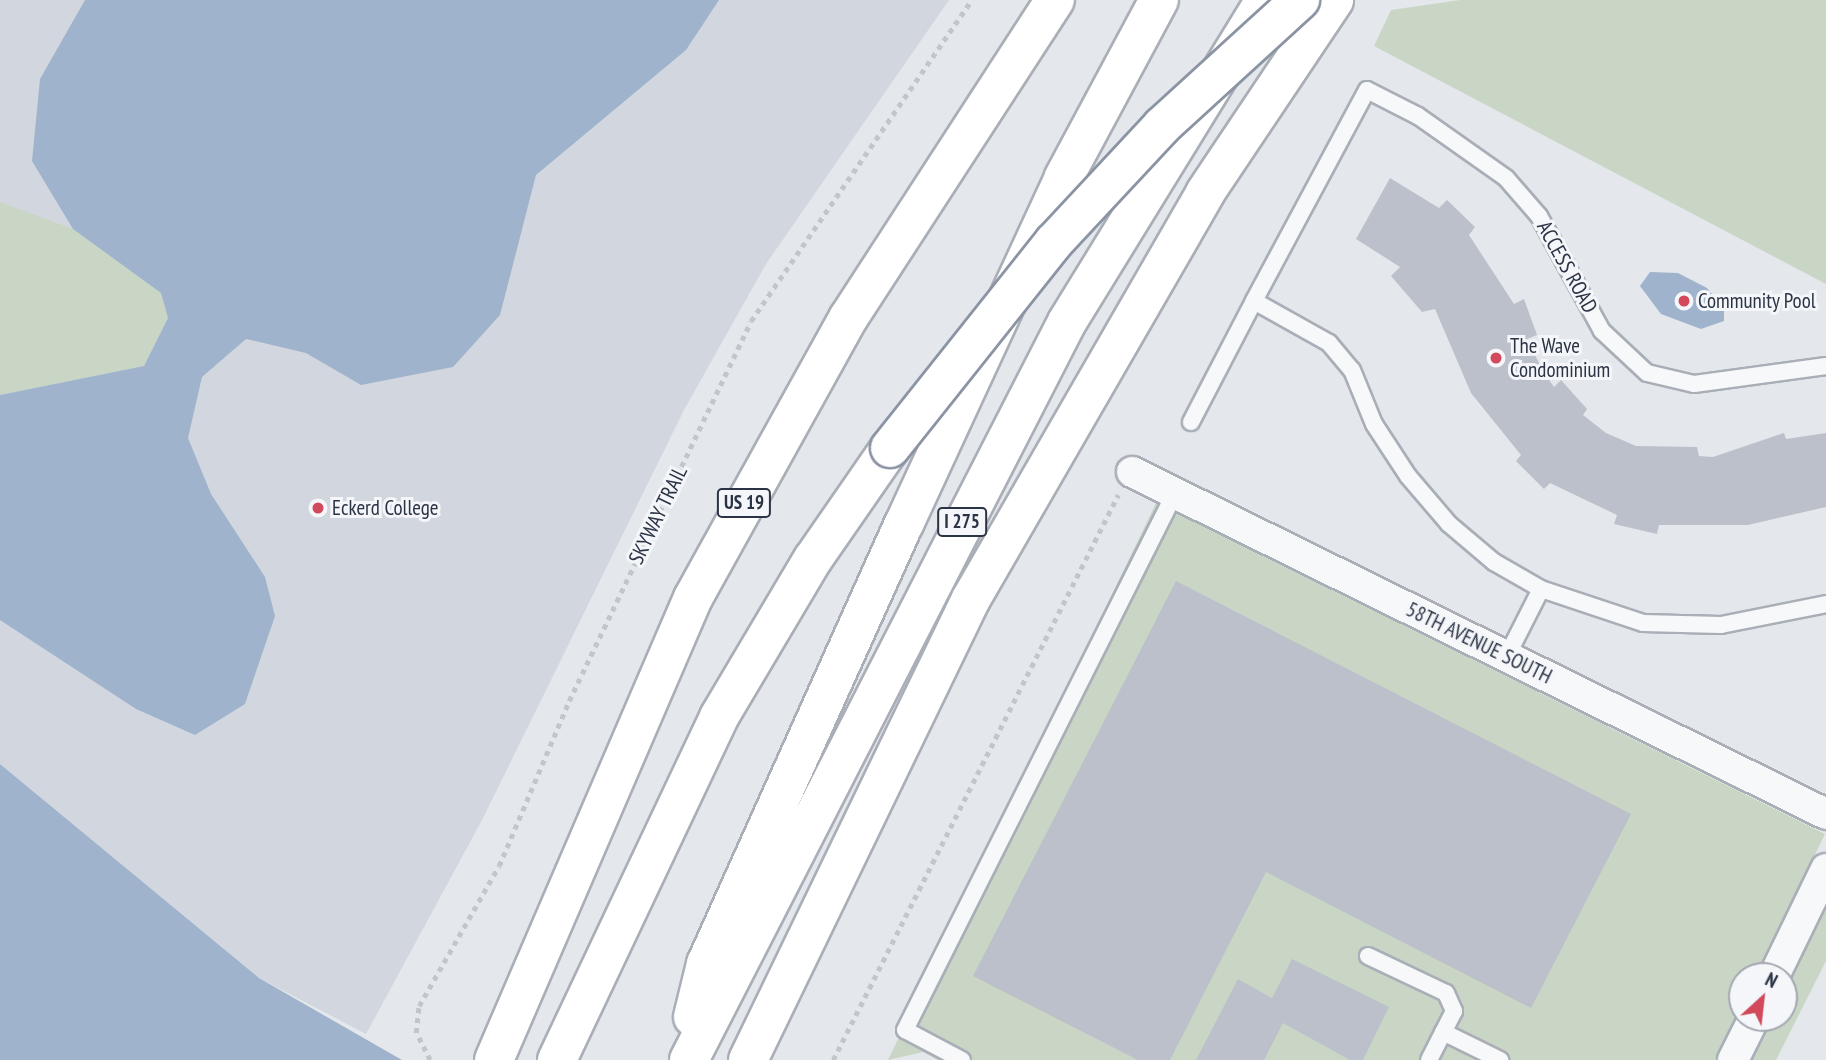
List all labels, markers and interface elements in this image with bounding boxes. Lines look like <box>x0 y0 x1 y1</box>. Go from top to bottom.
street label: ACCESS ROAD <box>1531 217 1603 317</box>
place label: Community Pool <box>1698 288 1816 314</box>
marker: Community Pool <box>1676 293 1692 309</box>
place label: The Wave Condominium <box>1510 333 1610 383</box>
marker: The Wave Condominium <box>1488 350 1504 366</box>
street label: SKYWAY TRAIL <box>623 461 693 569</box>
road number: US 19 <box>716 488 772 518</box>
place label: Eckerd College <box>332 495 439 521</box>
marker: Eckerd College <box>310 500 326 516</box>
road number: I 275 <box>936 506 988 538</box>
street label: 58TH AVENUE SOUTH <box>1402 597 1556 689</box>
north arrow <box>1728 962 1798 1032</box>
text: N <box>1762 967 1782 993</box>

